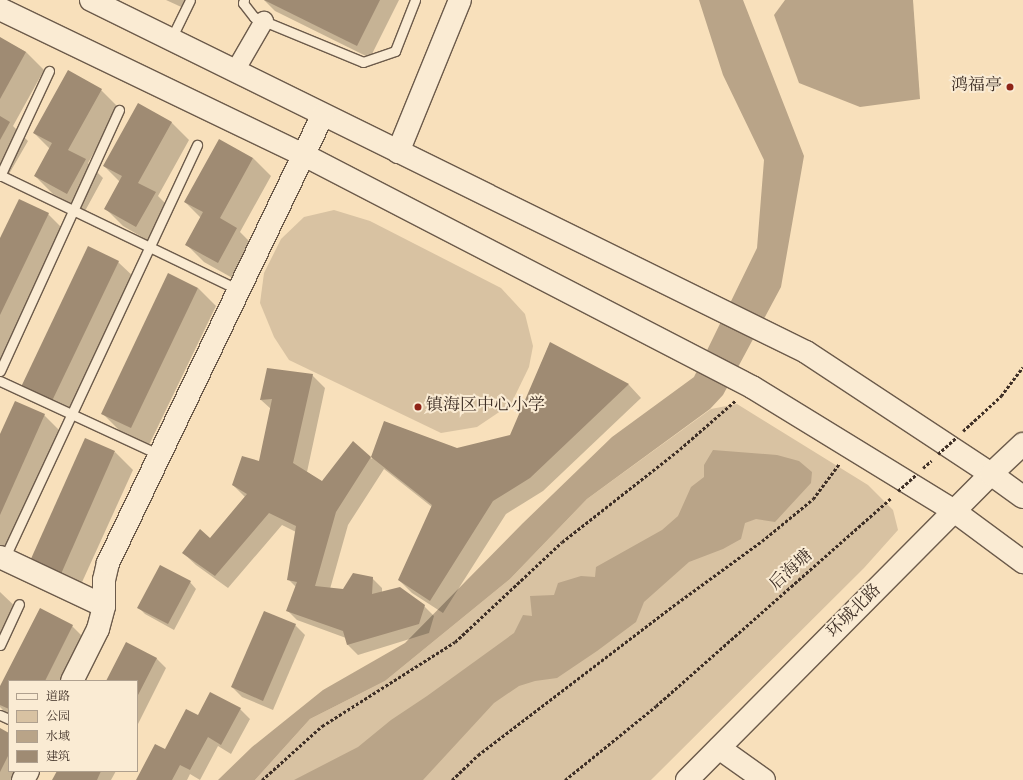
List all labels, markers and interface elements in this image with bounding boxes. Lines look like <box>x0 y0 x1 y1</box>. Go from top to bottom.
place label: 鸿福亭 <box>951 77 1002 97</box>
marker: 鸿福亭 <box>1005 82 1015 92</box>
place label: 镇海区中心小学 <box>426 397 545 417</box>
marker: 镇海区中心小学 <box>413 402 423 412</box>
street label: 后海塘 <box>766 546 818 596</box>
street label: 环城北路 <box>824 581 886 643</box>
legend <box>8 680 138 772</box>
text: 道路 <box>46 688 70 706</box>
text: 公园 <box>46 708 70 726</box>
text: 水域 <box>46 728 70 746</box>
text: 建筑 <box>46 748 70 766</box>

